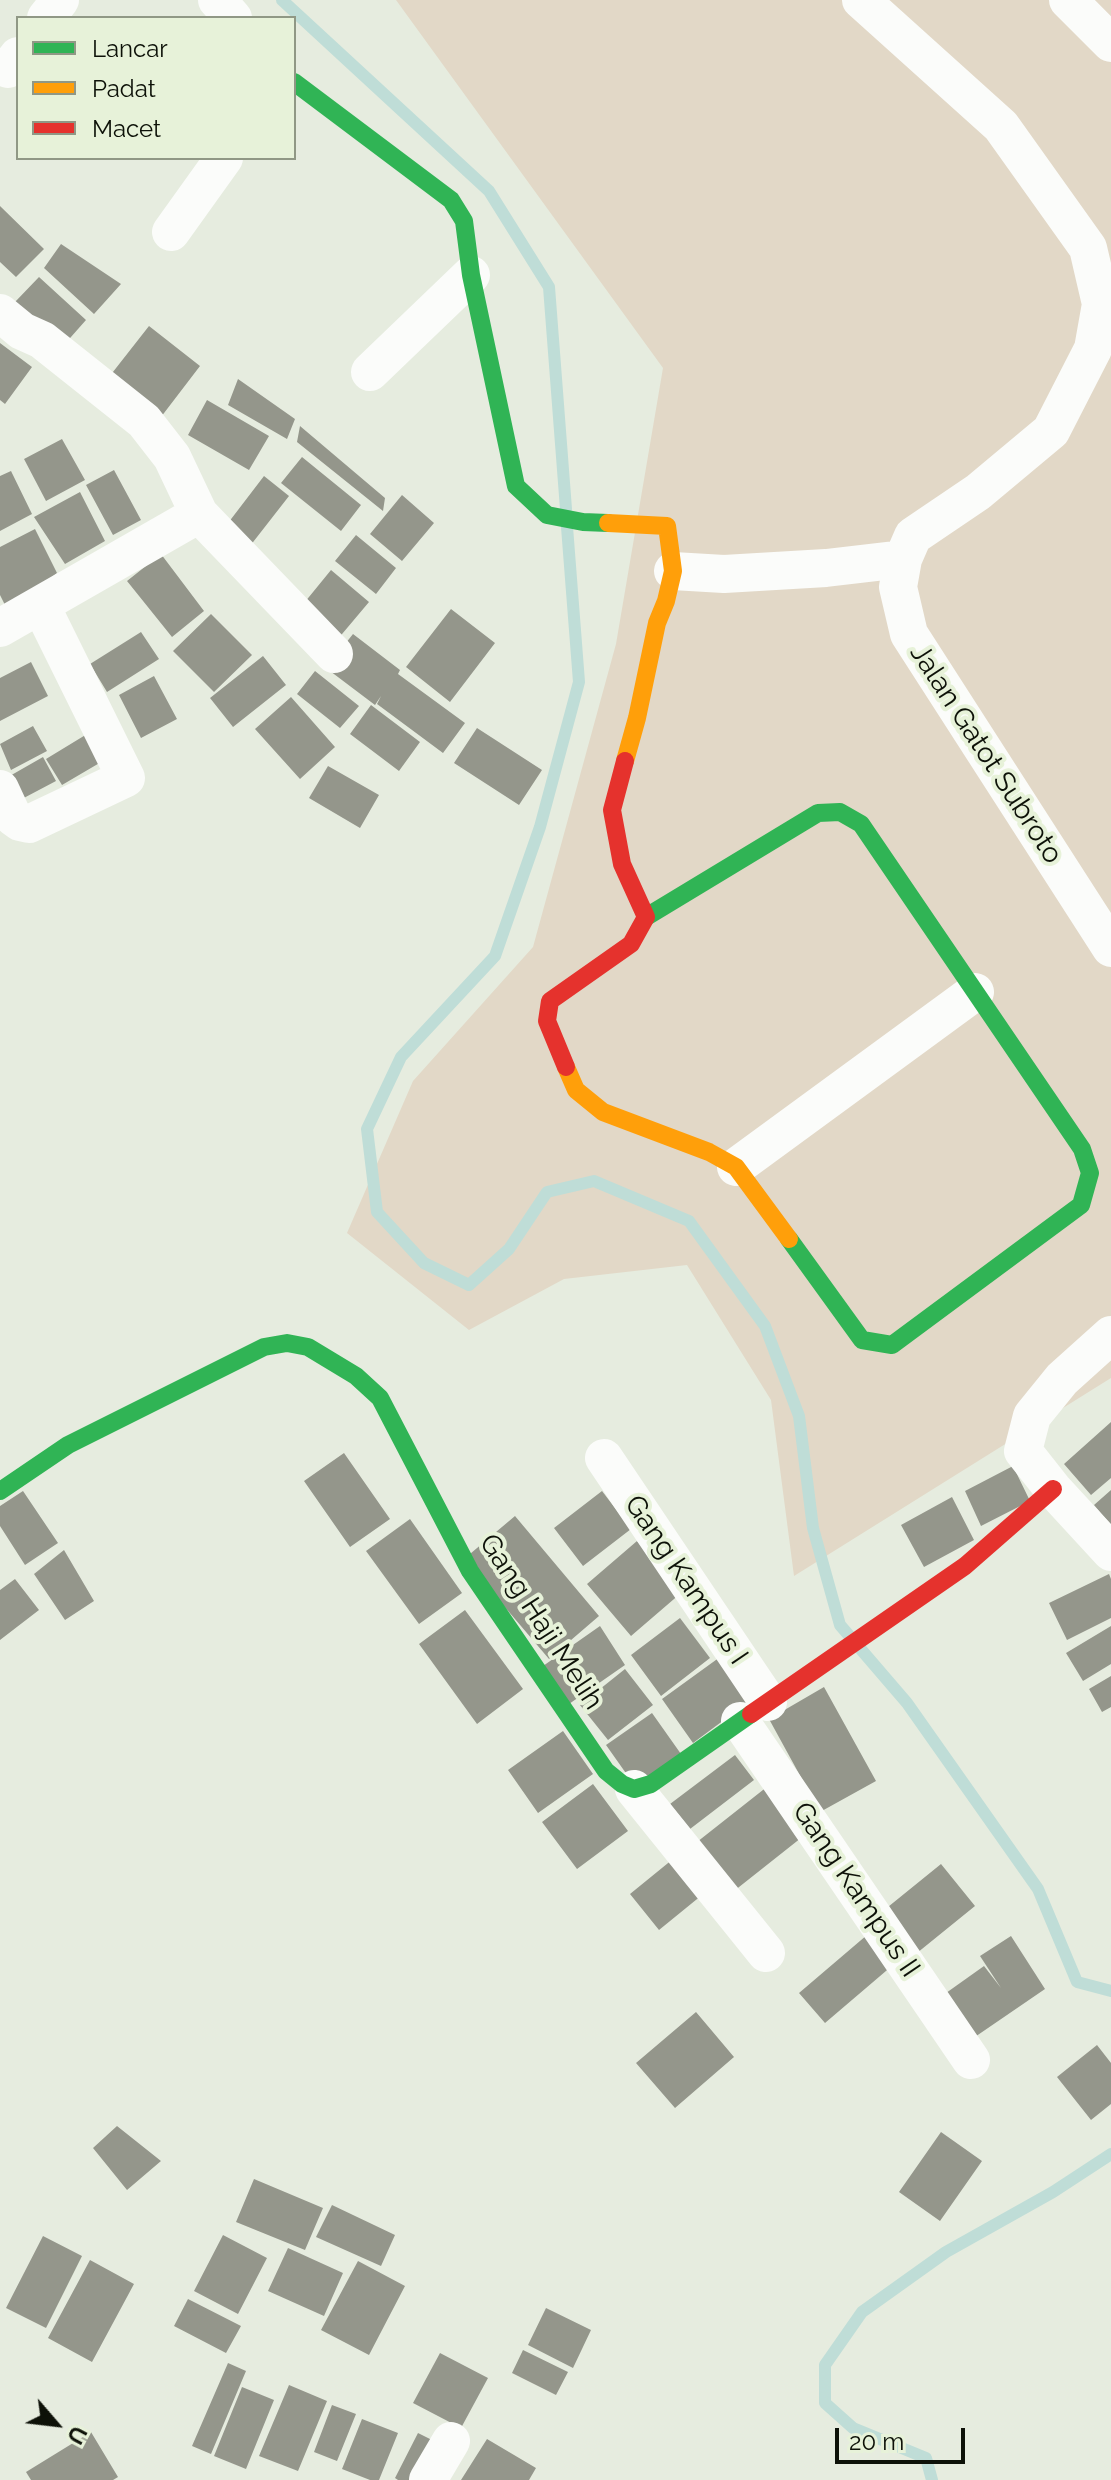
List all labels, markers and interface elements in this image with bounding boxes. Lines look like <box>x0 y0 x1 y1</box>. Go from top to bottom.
legend <box>16 16 296 160</box>
text: Lancar <box>92 34 168 63</box>
text: Padat <box>92 74 156 103</box>
text: Macet <box>92 114 161 143</box>
street label: Jalan Gatot Subroto <box>903 638 1069 870</box>
street label: Gang Kampus I <box>617 1489 755 1671</box>
street label: Gang Haji Melih <box>472 1528 610 1716</box>
street label: Gang Kampus II <box>785 1796 927 1984</box>
north arrow <box>16 2384 96 2464</box>
scale bar <box>839 2412 969 2462</box>
text: U <box>62 2422 93 2449</box>
text: 20 m <box>849 2427 904 2456</box>

